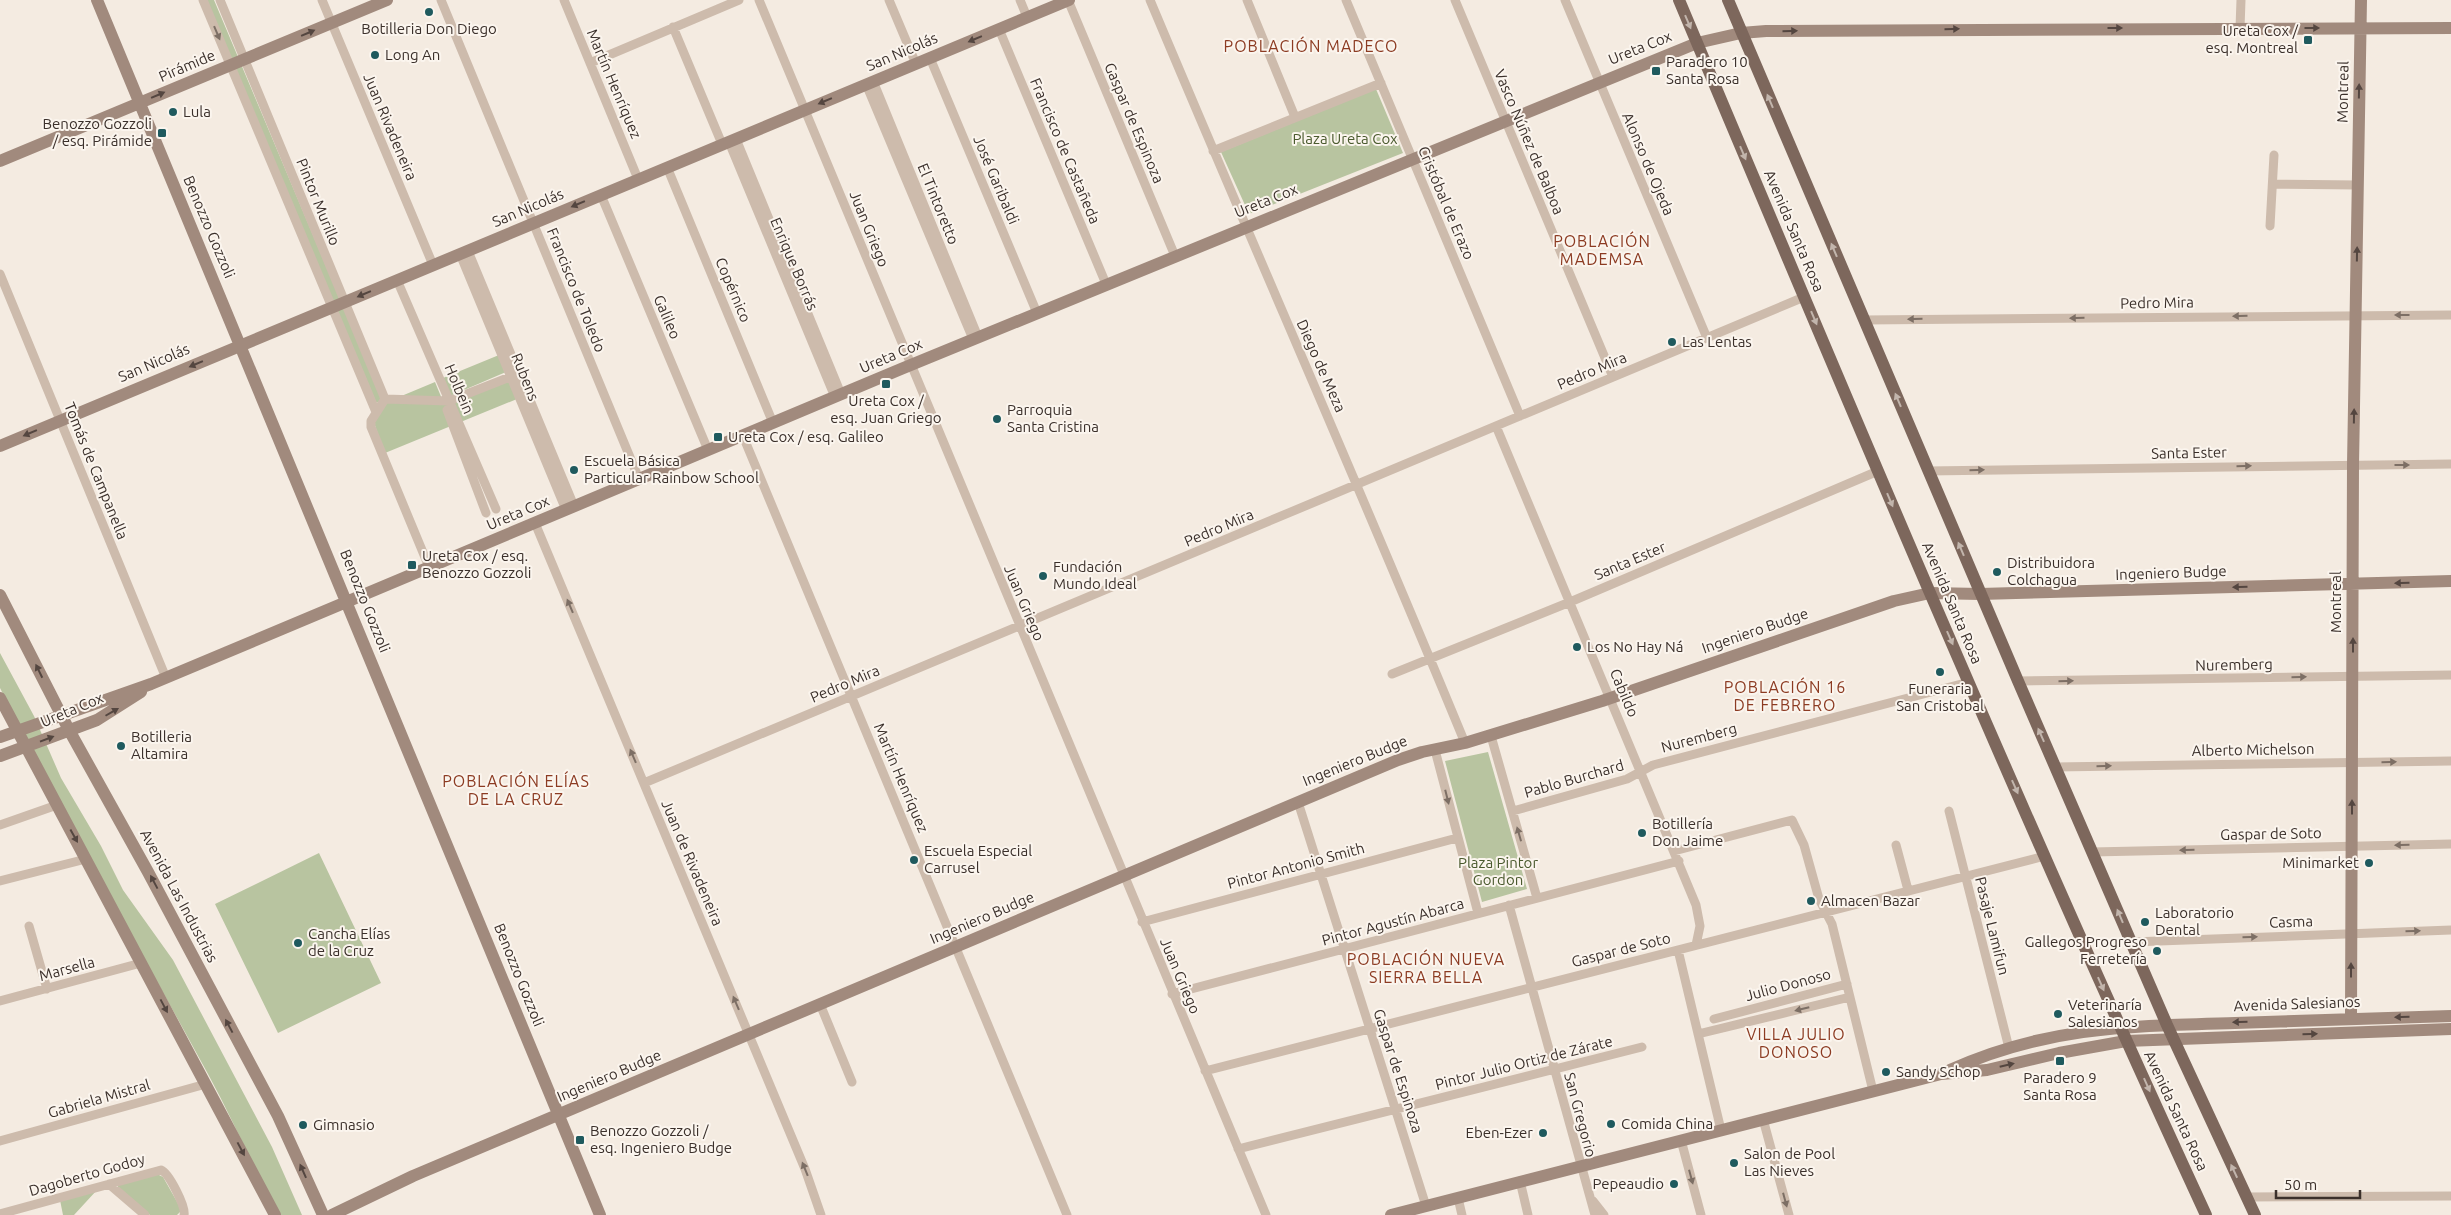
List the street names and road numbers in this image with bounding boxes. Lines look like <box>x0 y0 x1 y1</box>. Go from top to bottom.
street label: Martín Henríquez <box>584 27 645 141</box>
street label: Ureta Cox <box>1606 27 1674 68</box>
street label: San Nicolás <box>864 29 940 74</box>
street label: Pirámide <box>156 46 218 85</box>
street label: Gaspar de Espinoza <box>1101 60 1168 186</box>
street label: Montreal <box>2333 61 2352 123</box>
street label: Vasco Núñez de Balboa <box>1491 67 1568 217</box>
street label: Juan Rivadeneira <box>360 71 421 183</box>
street label: Francisco de Castañeda <box>1027 75 1104 226</box>
street label: Alonso de Ojeda <box>1619 110 1678 218</box>
street label: José Garibaldi <box>970 133 1023 226</box>
street label: Cristóbal de Erazo <box>1415 144 1478 262</box>
street label: Pintor Murillo <box>293 156 344 248</box>
street label: El Tintoretto <box>915 161 962 247</box>
street label: Avenida Santa Rosa <box>1761 167 1828 294</box>
street label: Benozzo Gozzoli <box>180 173 239 281</box>
street label: Ureta Cox <box>1232 180 1300 221</box>
street label: San Nicolás <box>490 185 566 230</box>
street label: Juan Griego <box>846 188 892 269</box>
street label: Enrique Borrás <box>767 215 822 313</box>
street label: Francisco de Toledo <box>544 225 609 354</box>
street label: Copérnico <box>712 255 755 325</box>
street label: Galileo <box>651 292 684 341</box>
street label: Pedro Mira <box>2120 293 2194 312</box>
street label: Diego de Meza <box>1293 317 1350 415</box>
street label: Ureta Cox <box>857 335 925 376</box>
street label: San Nicolás <box>116 340 192 385</box>
street label: Pedro Mira <box>1555 348 1629 393</box>
street label: Rubens <box>508 350 543 403</box>
street label: Holbein <box>441 361 478 416</box>
street label: Tomás de Campanella <box>61 400 132 542</box>
street label: Santa Ester <box>2151 443 2227 462</box>
street label: Ureta Cox <box>484 492 552 533</box>
street label: Pedro Mira <box>1182 505 1256 550</box>
street label: Santa Ester <box>1592 538 1668 583</box>
street label: Avenida Santa Rosa <box>1919 539 1986 666</box>
street label: Benozzo Gozzoli <box>337 547 394 655</box>
street label: Juan Griego <box>1001 562 1048 643</box>
street label: Ingeniero Budge <box>2115 562 2227 583</box>
street label: Montreal <box>2327 571 2344 633</box>
street label: Ingeniero Budge <box>1699 604 1810 657</box>
street label: Nuremberg <box>2195 655 2273 674</box>
street label: Pedro Mira <box>808 661 882 706</box>
street label: Cabildo <box>1607 666 1642 720</box>
street label: Ureta Cox <box>38 689 106 730</box>
street label: Nuremberg <box>1659 719 1739 756</box>
street label: Martín Henríquez <box>871 721 932 835</box>
street label: Ingeniero Budge <box>1300 732 1410 789</box>
street label: Alberto Michelson <box>2191 740 2315 759</box>
street label: Pablo Burchard <box>1522 756 1626 801</box>
street label: Juan de Rivadeneira <box>658 797 727 928</box>
street label: Gaspar de Soto <box>2220 824 2322 843</box>
street label: Avenida Las Industrias <box>137 826 222 965</box>
street label: Pintor Antonio Smith <box>1225 839 1366 892</box>
street label: Pasaje Lamifun <box>1972 875 2013 977</box>
street label: Ingeniero Budge <box>927 888 1036 947</box>
street label: Pintor Agustín Abarca <box>1320 894 1466 949</box>
street label: Casma <box>2269 912 2313 931</box>
street label: Benozzo Gozzoli <box>491 921 548 1029</box>
street label: Gaspar de Soto <box>1570 929 1672 970</box>
street label: Juan Griego <box>1157 935 1204 1016</box>
street label: Marsella <box>37 953 97 984</box>
street label: Julio Donoso <box>1743 965 1832 1004</box>
street label: Avenida Salesianos <box>2233 993 2361 1014</box>
street label: Gaspar de Espinoza <box>1370 1007 1427 1135</box>
street label: Pintor Julio Ortiz de Zárate <box>1433 1032 1614 1093</box>
street label: Ingeniero Budge <box>554 1046 663 1105</box>
street label: Avenida Santa Rosa <box>2141 1048 2212 1174</box>
street label: San Gregorio <box>1561 1071 1600 1159</box>
street label: Gabriela Mistral <box>46 1076 152 1121</box>
street label: Dagoberto Godoy <box>27 1150 147 1199</box>

